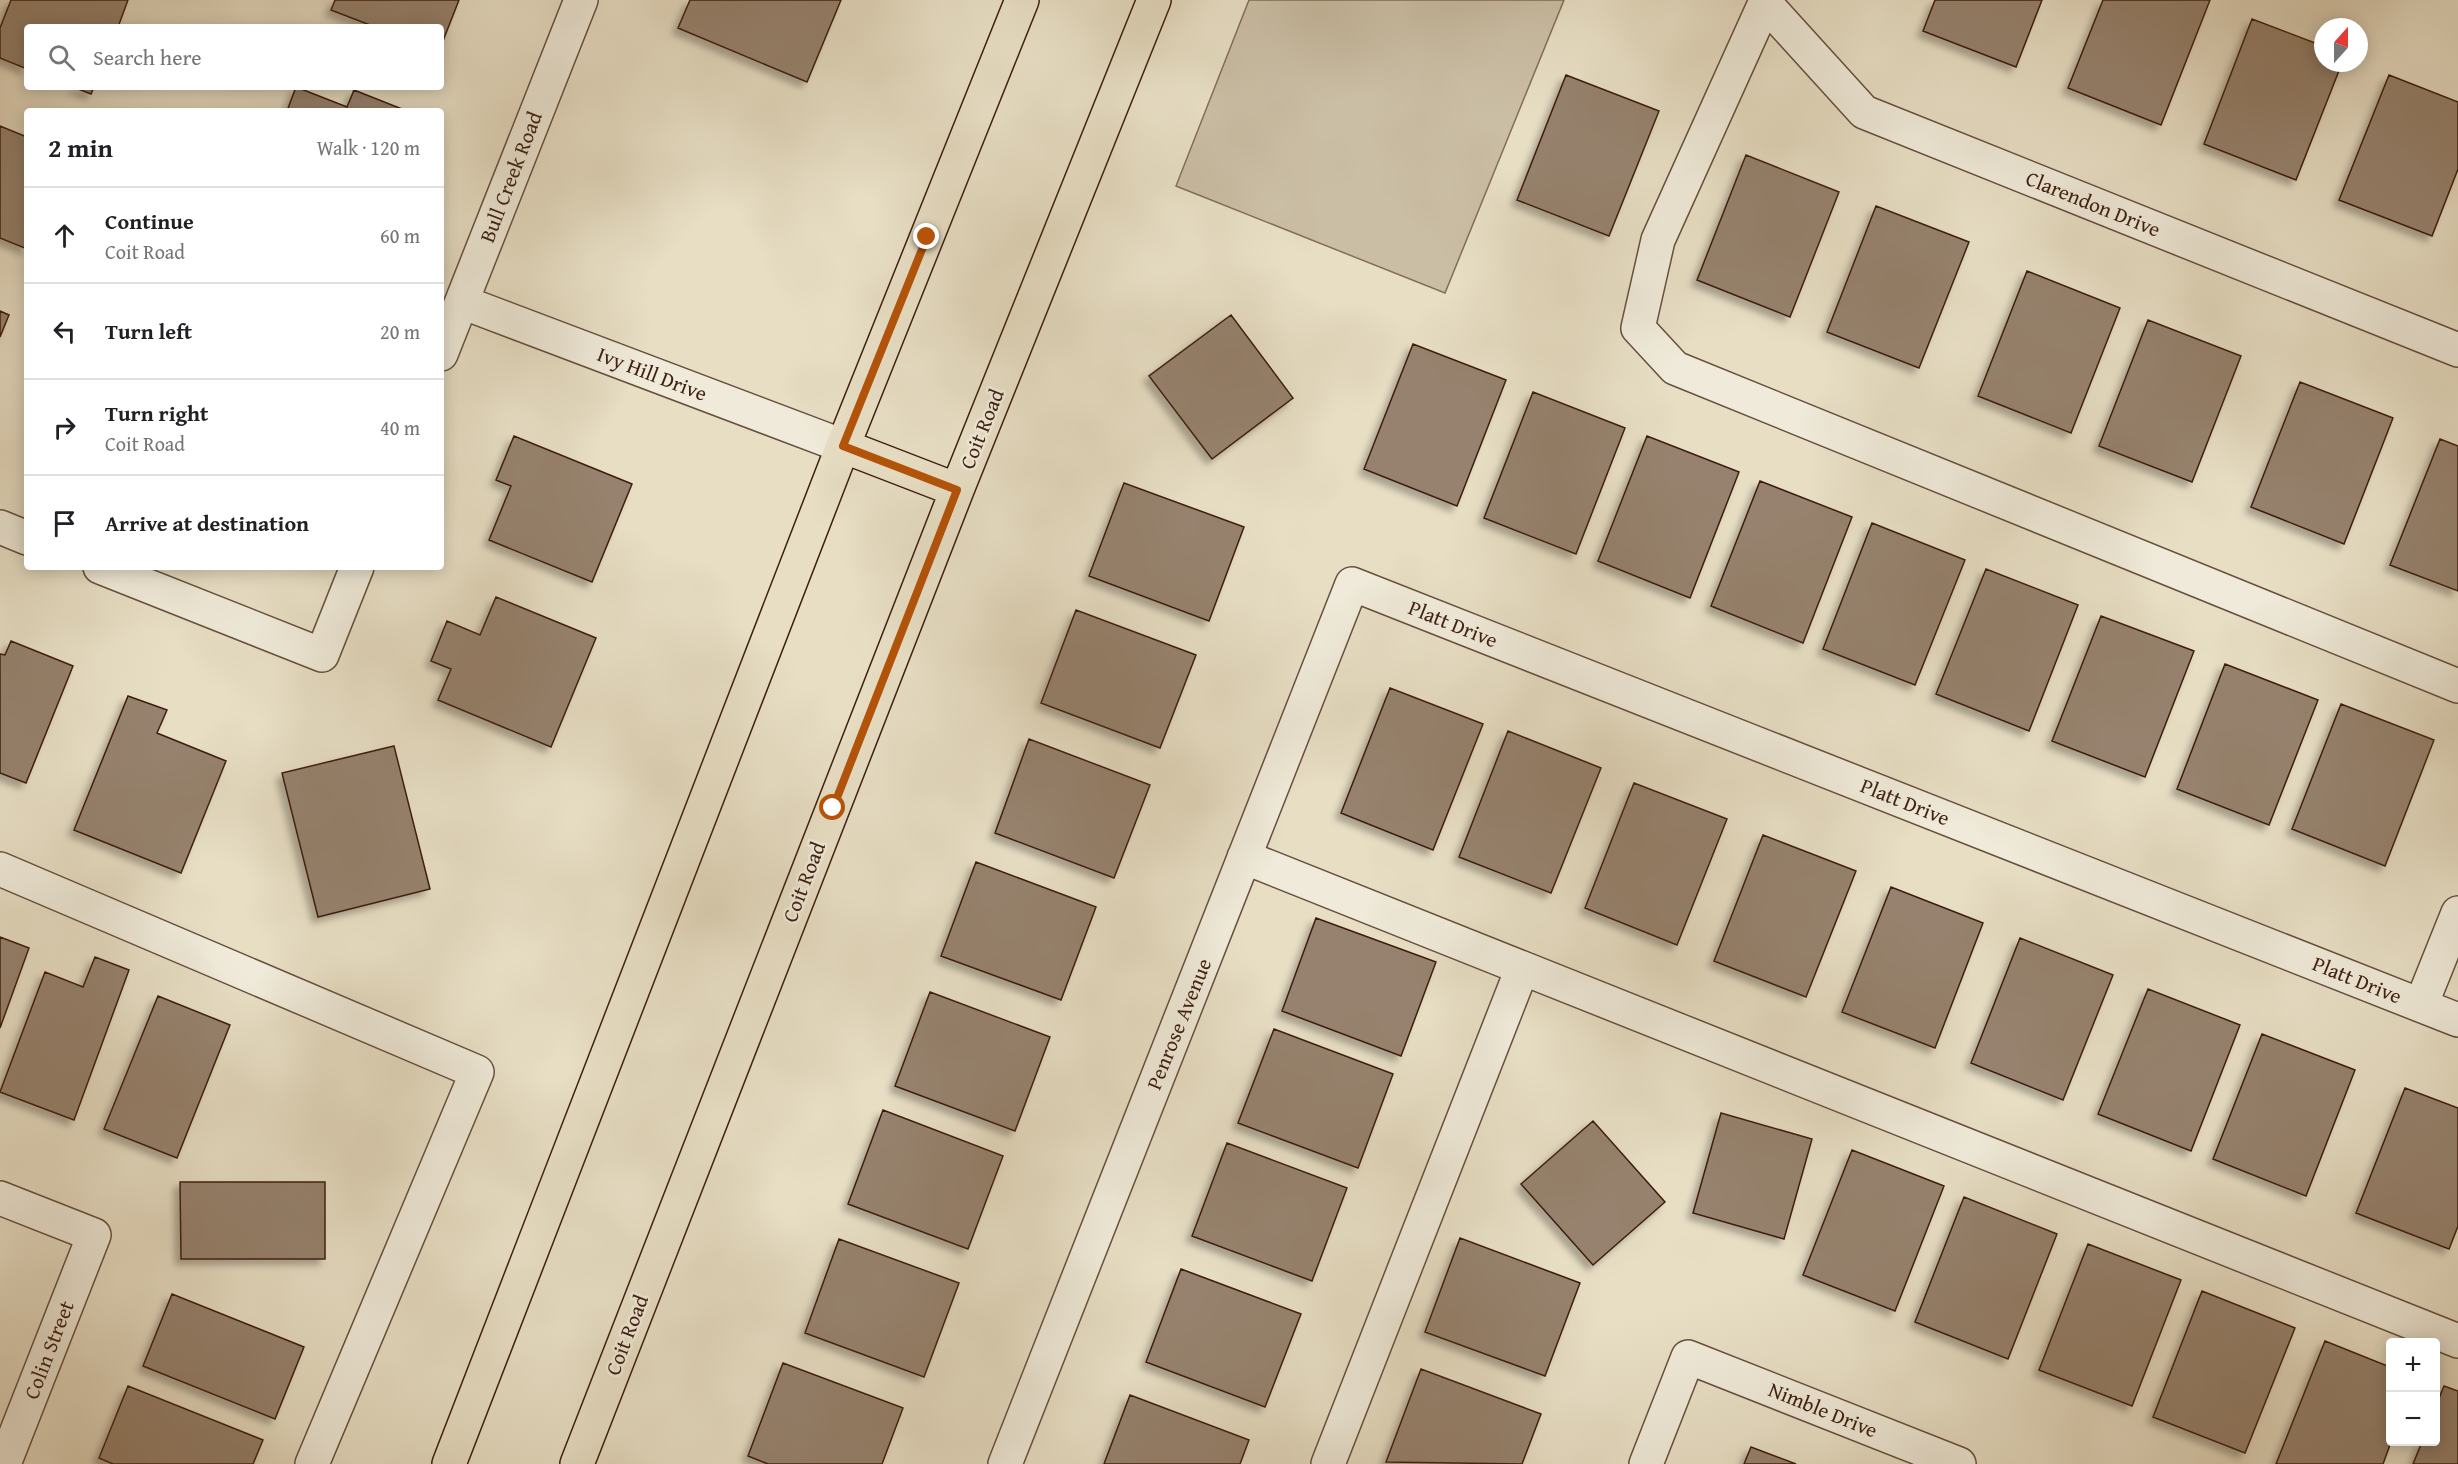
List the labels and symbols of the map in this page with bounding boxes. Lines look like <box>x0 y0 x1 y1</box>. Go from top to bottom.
north arrow <box>2314 18 2368 72</box>
street label: Bull Creek Road <box>471 106 550 247</box>
street label: Clarendon Drive <box>2021 162 2165 245</box>
route end <box>913 223 939 249</box>
street label: Ivy Hill Drive <box>593 338 712 409</box>
street label: Coit Road <box>951 383 1012 474</box>
street label: Platt Drive <box>1404 592 1503 656</box>
street label: Platt Drive <box>1856 770 1955 834</box>
route start <box>819 794 845 820</box>
street label: Coit Road <box>774 836 833 927</box>
street label: Platt Drive <box>2308 948 2407 1012</box>
street label: Penrose Avenue <box>1138 953 1219 1094</box>
street label: Coit Road <box>597 1289 656 1380</box>
street label: Colin Street <box>16 1295 82 1404</box>
street label: Nimble Drive <box>1764 1374 1883 1446</box>

